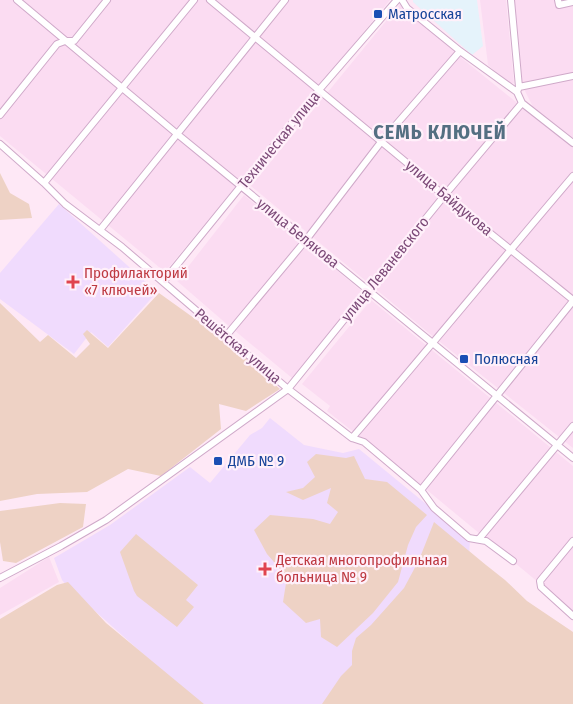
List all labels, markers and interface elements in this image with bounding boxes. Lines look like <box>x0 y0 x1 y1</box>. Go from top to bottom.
place label: Матросская <box>388 5 462 23</box>
marker: Матросская <box>372 8 384 20</box>
street label: Техническая улица <box>234 88 324 192</box>
district label: СЕМЬ КЛЮЧЕЙ <box>373 120 507 144</box>
street label: улица Байдукова <box>402 156 496 240</box>
street label: улица Белякова <box>253 194 343 272</box>
street label: улица Леваневского <box>337 213 433 325</box>
place label: Профилакторий «7 ключей» <box>84 264 188 299</box>
marker: Профилакторий «7 ключей» <box>66 275 80 289</box>
street label: Решётская улица <box>191 305 285 387</box>
place label: Полюсная <box>474 350 538 368</box>
marker: Полюсная <box>458 353 470 365</box>
place label: ДМБ № 9 <box>227 452 284 470</box>
marker: ДМБ № 9 <box>212 455 224 467</box>
place label: Детская многопрофильная больница № 9 <box>275 551 447 586</box>
marker: Детская многопрофильная больница № 9 <box>258 562 272 576</box>

